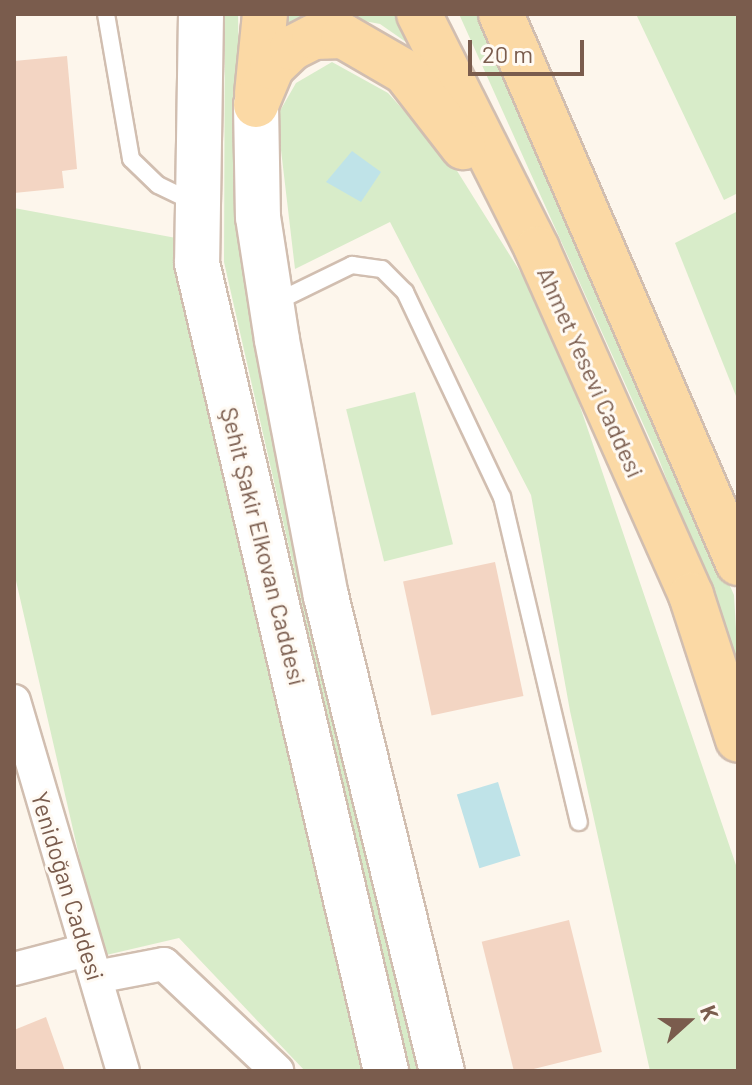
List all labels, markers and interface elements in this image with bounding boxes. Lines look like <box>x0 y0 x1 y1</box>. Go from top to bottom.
scale bar <box>472 24 588 74</box>
text: 20 m <box>482 39 533 68</box>
street label: Ahmet Yesevi Caddesi <box>532 262 650 482</box>
street label: Şehit Şakir Elkovan Caddesi <box>215 404 313 688</box>
street label: Yenidoğan Caddesi <box>26 788 110 984</box>
north arrow <box>648 981 728 1061</box>
text: K <box>696 1001 725 1023</box>

